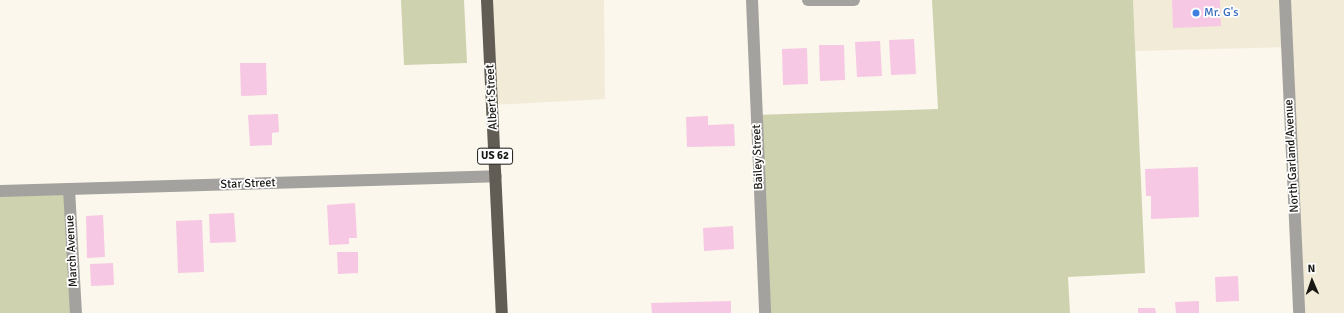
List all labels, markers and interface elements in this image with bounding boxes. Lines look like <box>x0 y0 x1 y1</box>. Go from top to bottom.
place label: Mr. G's <box>1204 6 1239 20</box>
marker: Mr. G's <box>1191 8 1201 18</box>
street label: Albert Street <box>483 64 501 130</box>
street label: North Garland Avenue <box>1282 99 1302 213</box>
street label: Bailey Street <box>750 124 766 190</box>
road number: US 62 <box>477 147 513 165</box>
street label: Star Street <box>220 176 276 192</box>
street label: March Avenue <box>63 215 81 287</box>
north arrow <box>1292 261 1332 301</box>
text: N <box>1308 262 1316 275</box>

